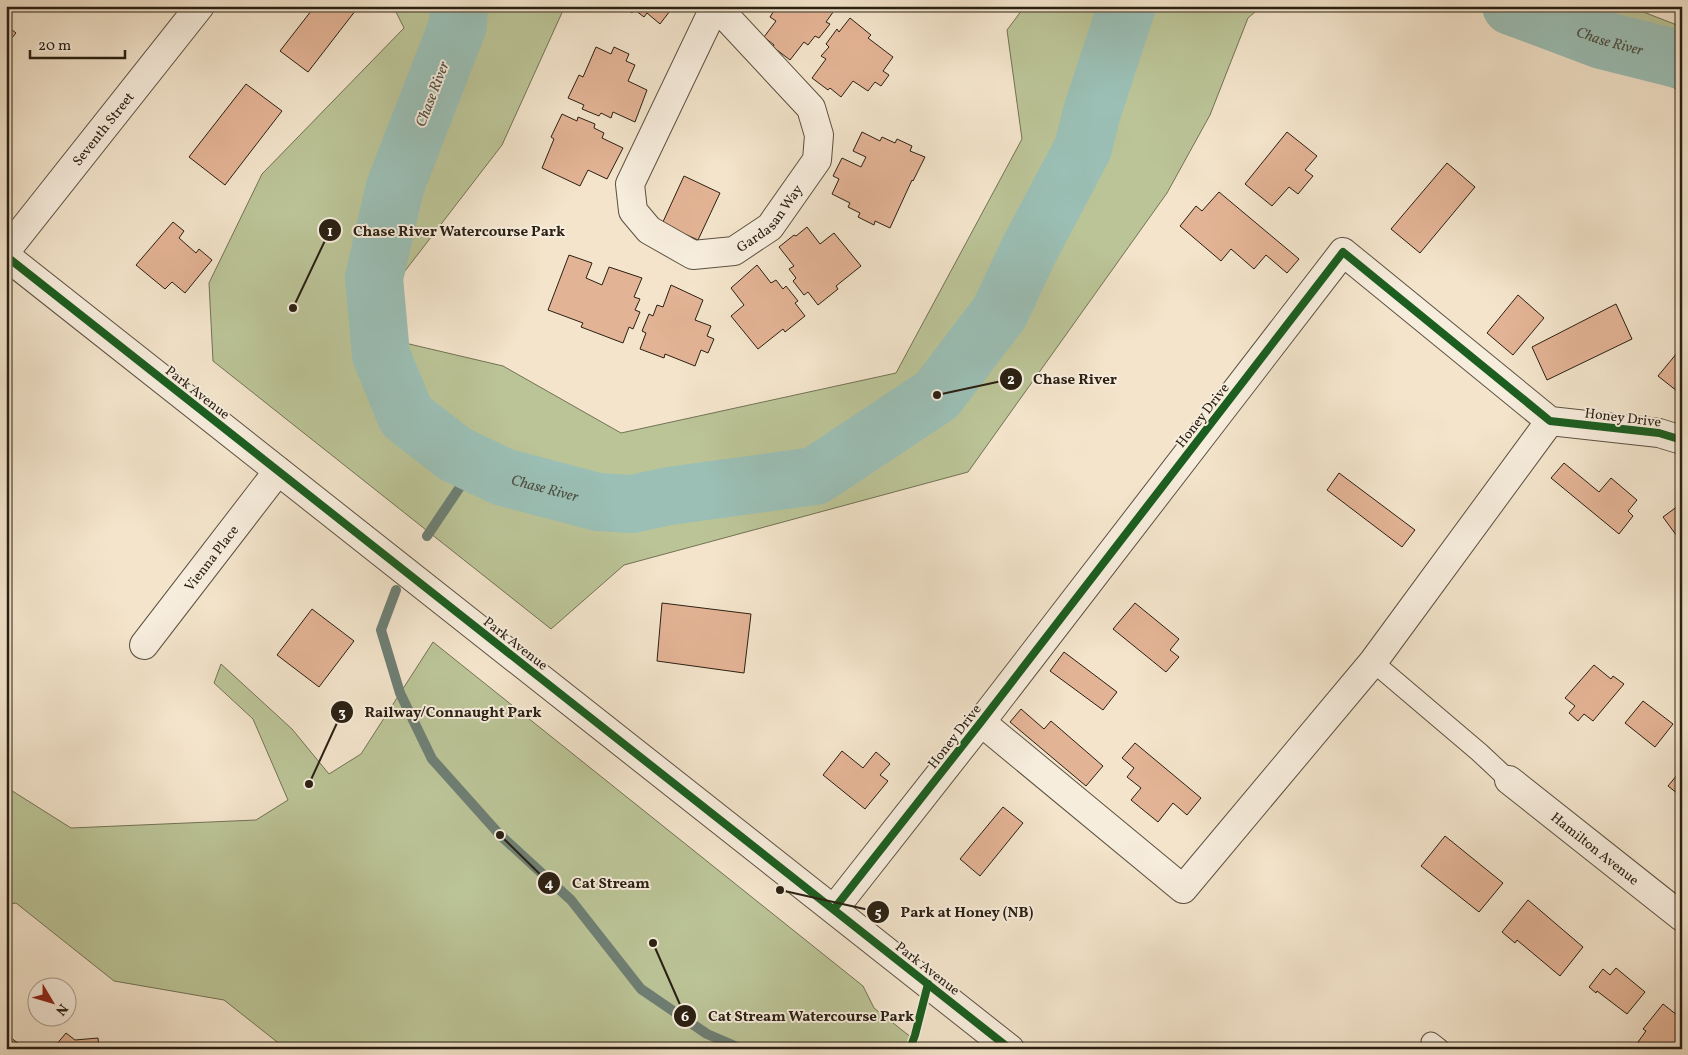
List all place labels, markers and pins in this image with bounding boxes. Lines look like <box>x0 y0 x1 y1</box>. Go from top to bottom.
callout: Chase River Watercourse Park <box>318 215 575 245</box>
callout: Chase River <box>998 364 1127 394</box>
callout: Railway/Connaught Park <box>330 697 552 727</box>
callout: Cat Stream <box>537 868 660 898</box>
callout: Park at Honey (NB) <box>866 897 1044 927</box>
callout: Cat Stream Watercourse Park <box>673 1001 924 1031</box>

